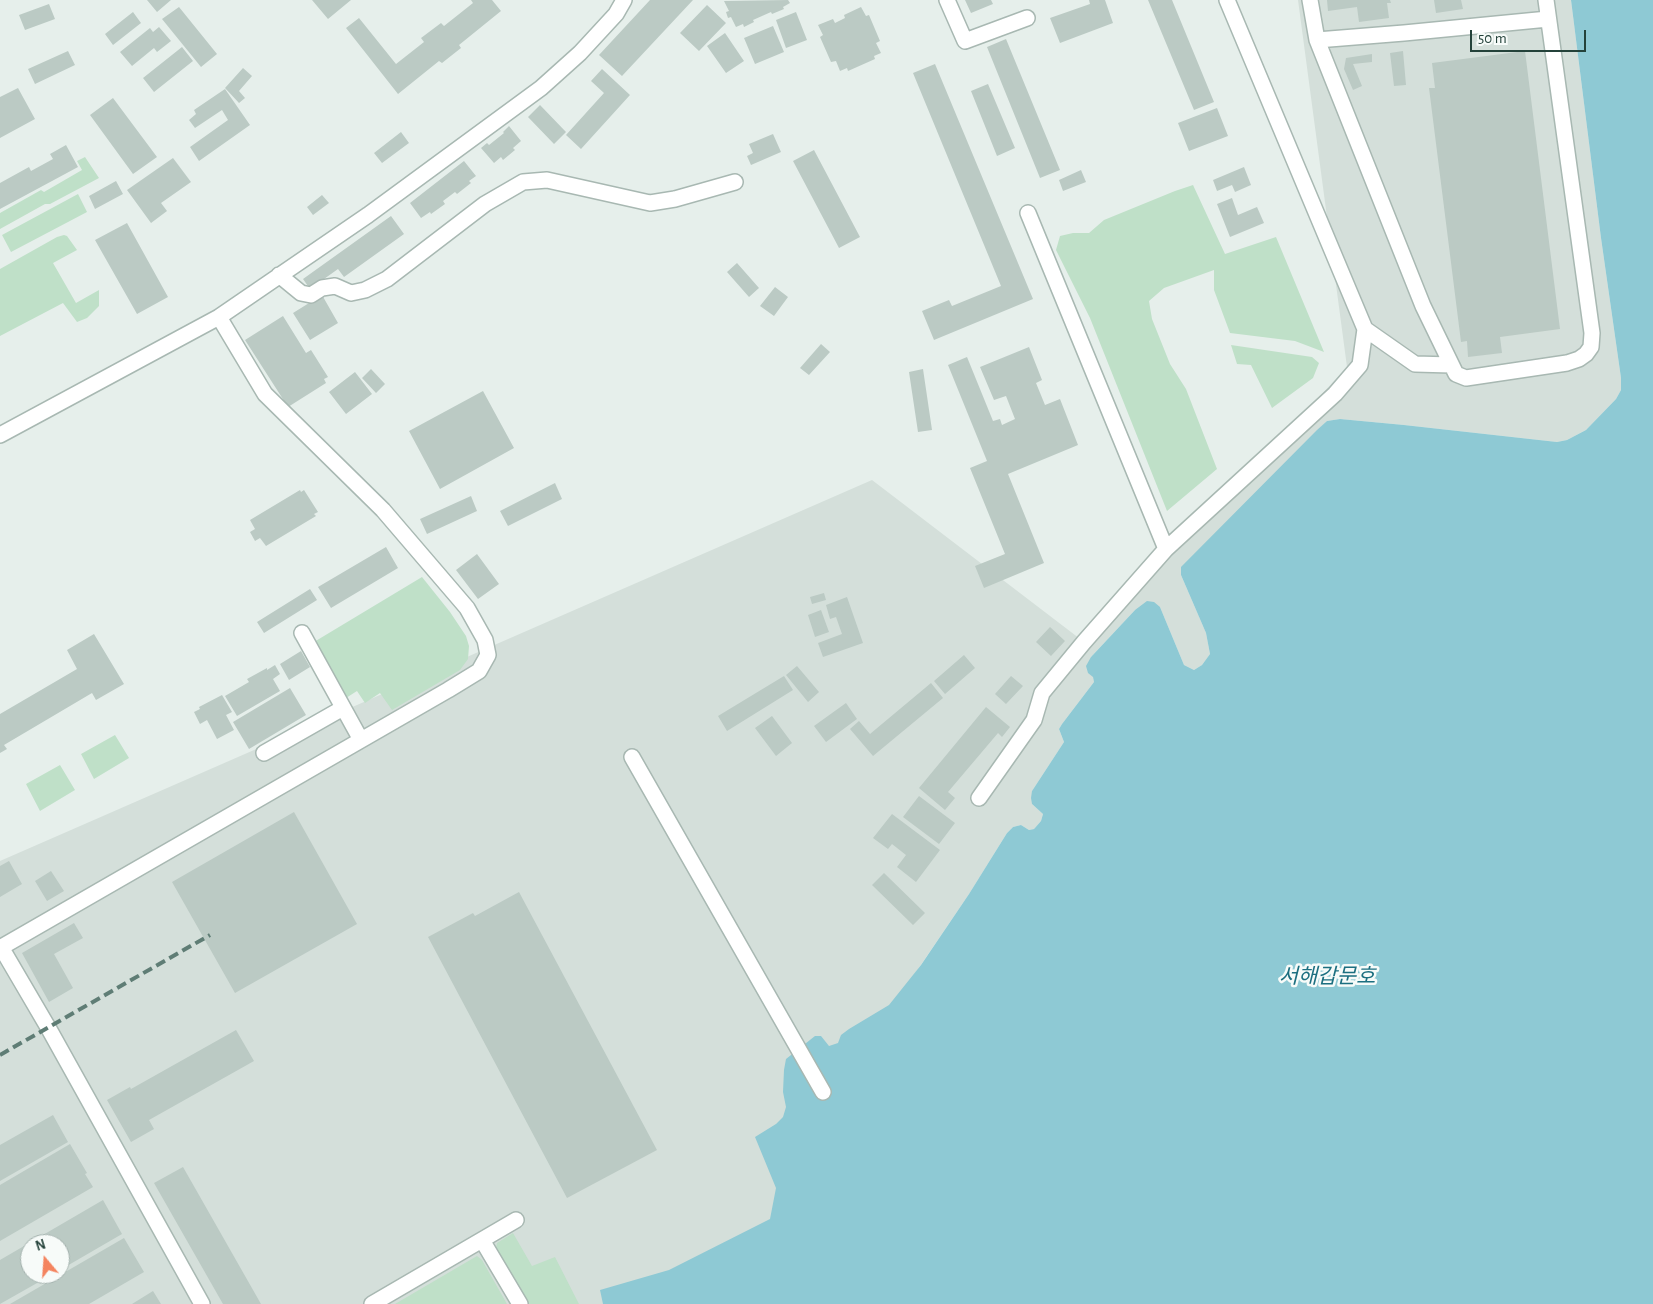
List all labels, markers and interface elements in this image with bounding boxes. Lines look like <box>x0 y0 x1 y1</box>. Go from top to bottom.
scale bar <box>1473 20 1589 52</box>
text: 50 m <box>1478 31 1507 46</box>
water label: 서해갑문호 <box>1279 964 1375 990</box>
north arrow <box>20 1234 70 1284</box>
text: N <box>34 1238 47 1254</box>

